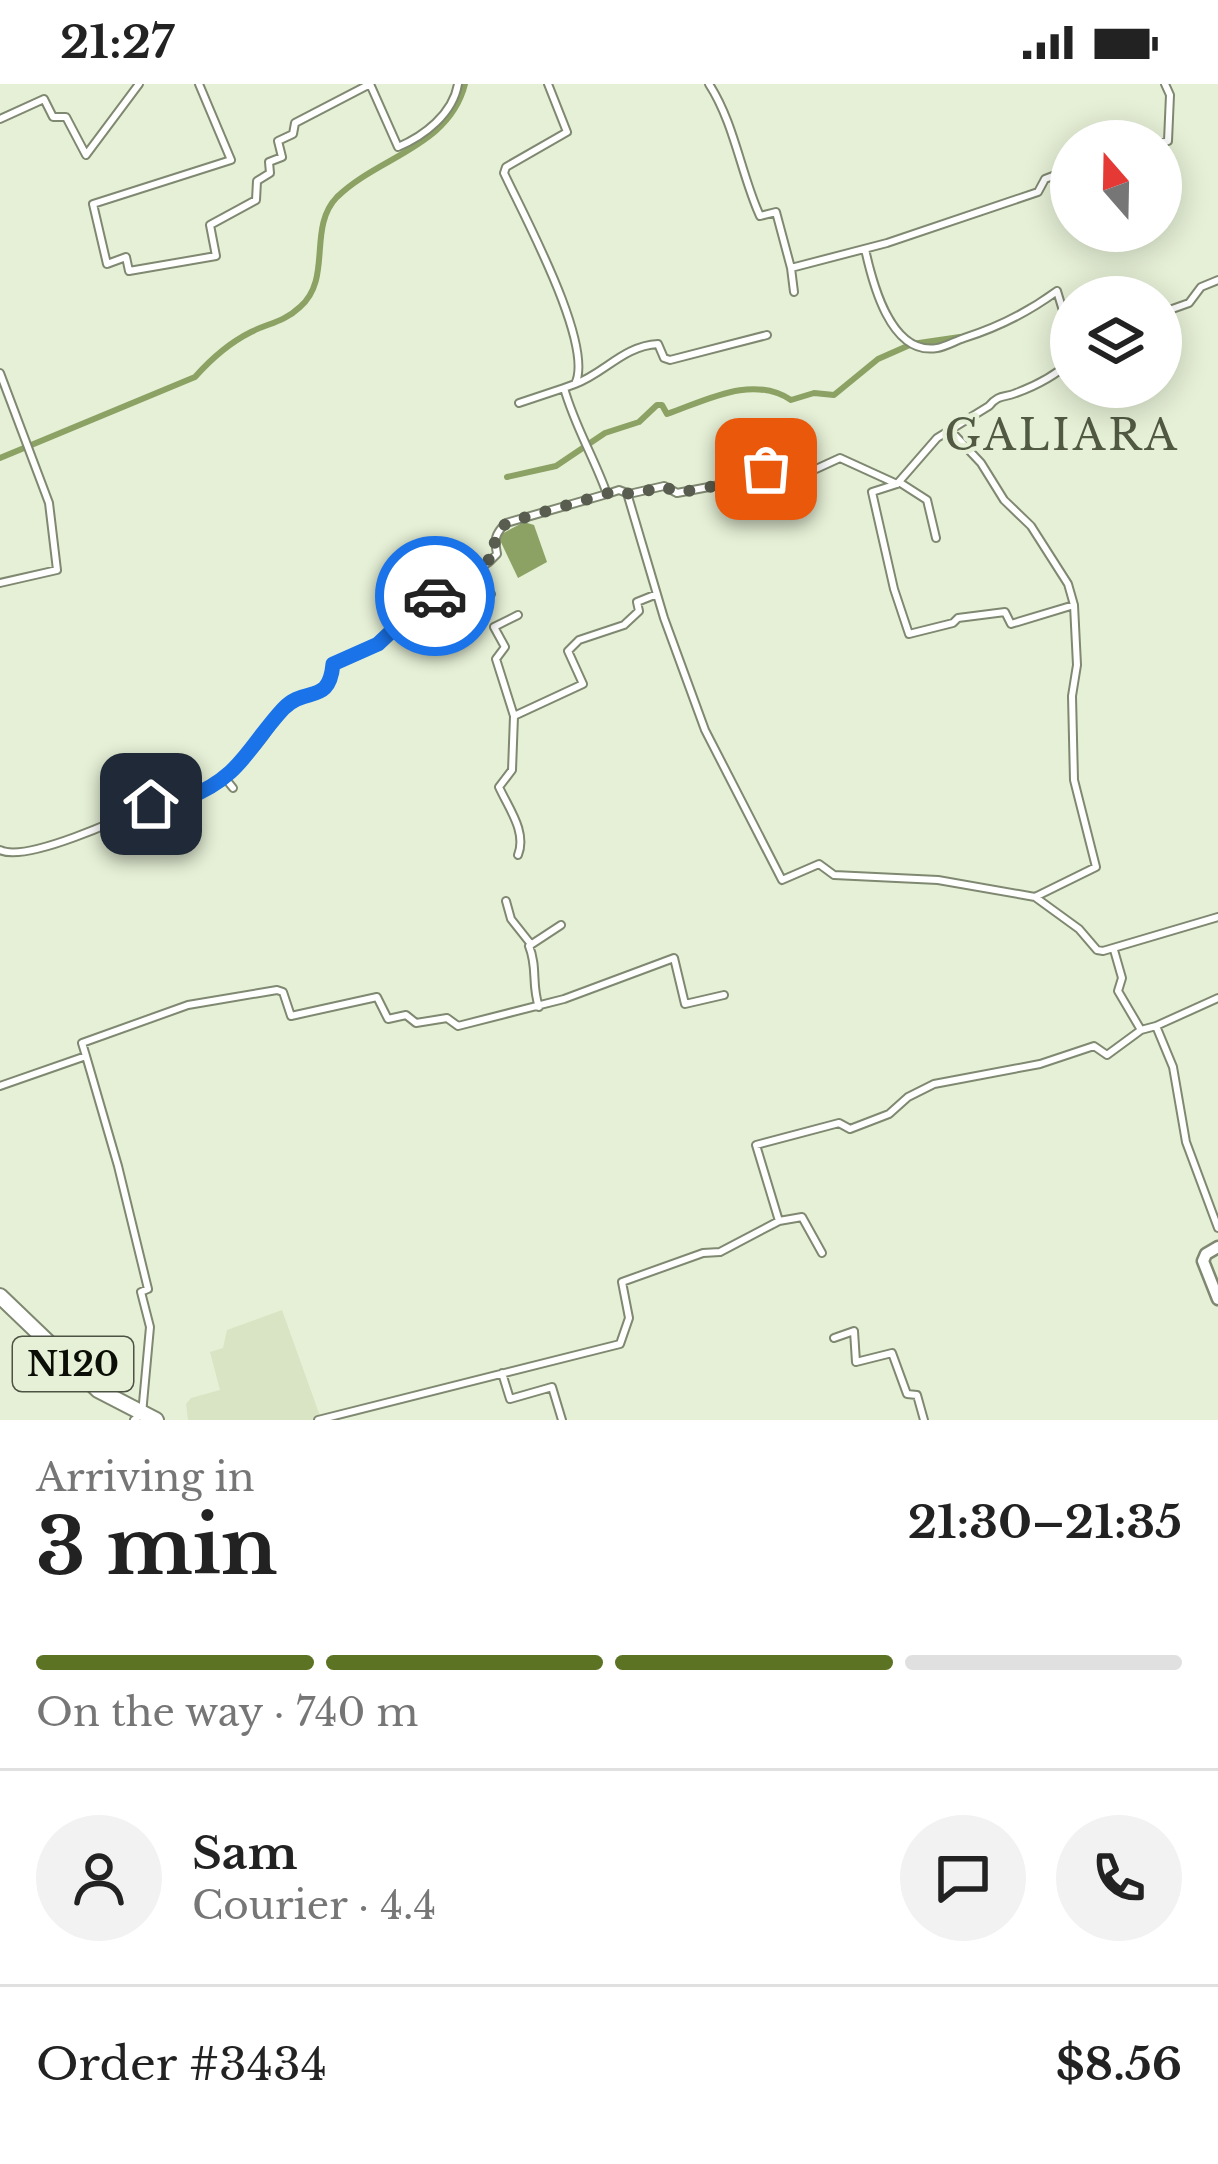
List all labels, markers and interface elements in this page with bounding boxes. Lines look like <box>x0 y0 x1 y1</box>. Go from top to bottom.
text: 21:27 <box>60 14 174 70</box>
north arrow <box>1050 120 1182 252</box>
map controls <box>1050 120 1182 408</box>
button: layers <box>1050 276 1182 408</box>
district label: GALIARA <box>944 409 1180 461</box>
pin <box>715 418 817 520</box>
icon: bag <box>733 436 799 502</box>
courier <box>375 536 495 656</box>
icon: car <box>402 563 468 629</box>
pin <box>100 753 202 855</box>
icon: home <box>118 771 184 837</box>
road number: N120 <box>13 1337 133 1391</box>
text: Arriving in <box>36 1453 255 1502</box>
text: 21:30–21:35 <box>908 1494 1182 1550</box>
text: 3 min <box>36 1498 278 1595</box>
text: On the way · 740 m <box>36 1688 418 1737</box>
button: person <box>36 1815 162 1941</box>
button: chat <box>900 1815 1026 1941</box>
button: phone <box>1056 1815 1182 1941</box>
text: Sam <box>192 1825 297 1881</box>
text: Courier · 4.4 <box>192 1881 436 1930</box>
text: Order #3434 <box>36 2036 327 2092</box>
text: $8.56 <box>1056 2036 1182 2092</box>

